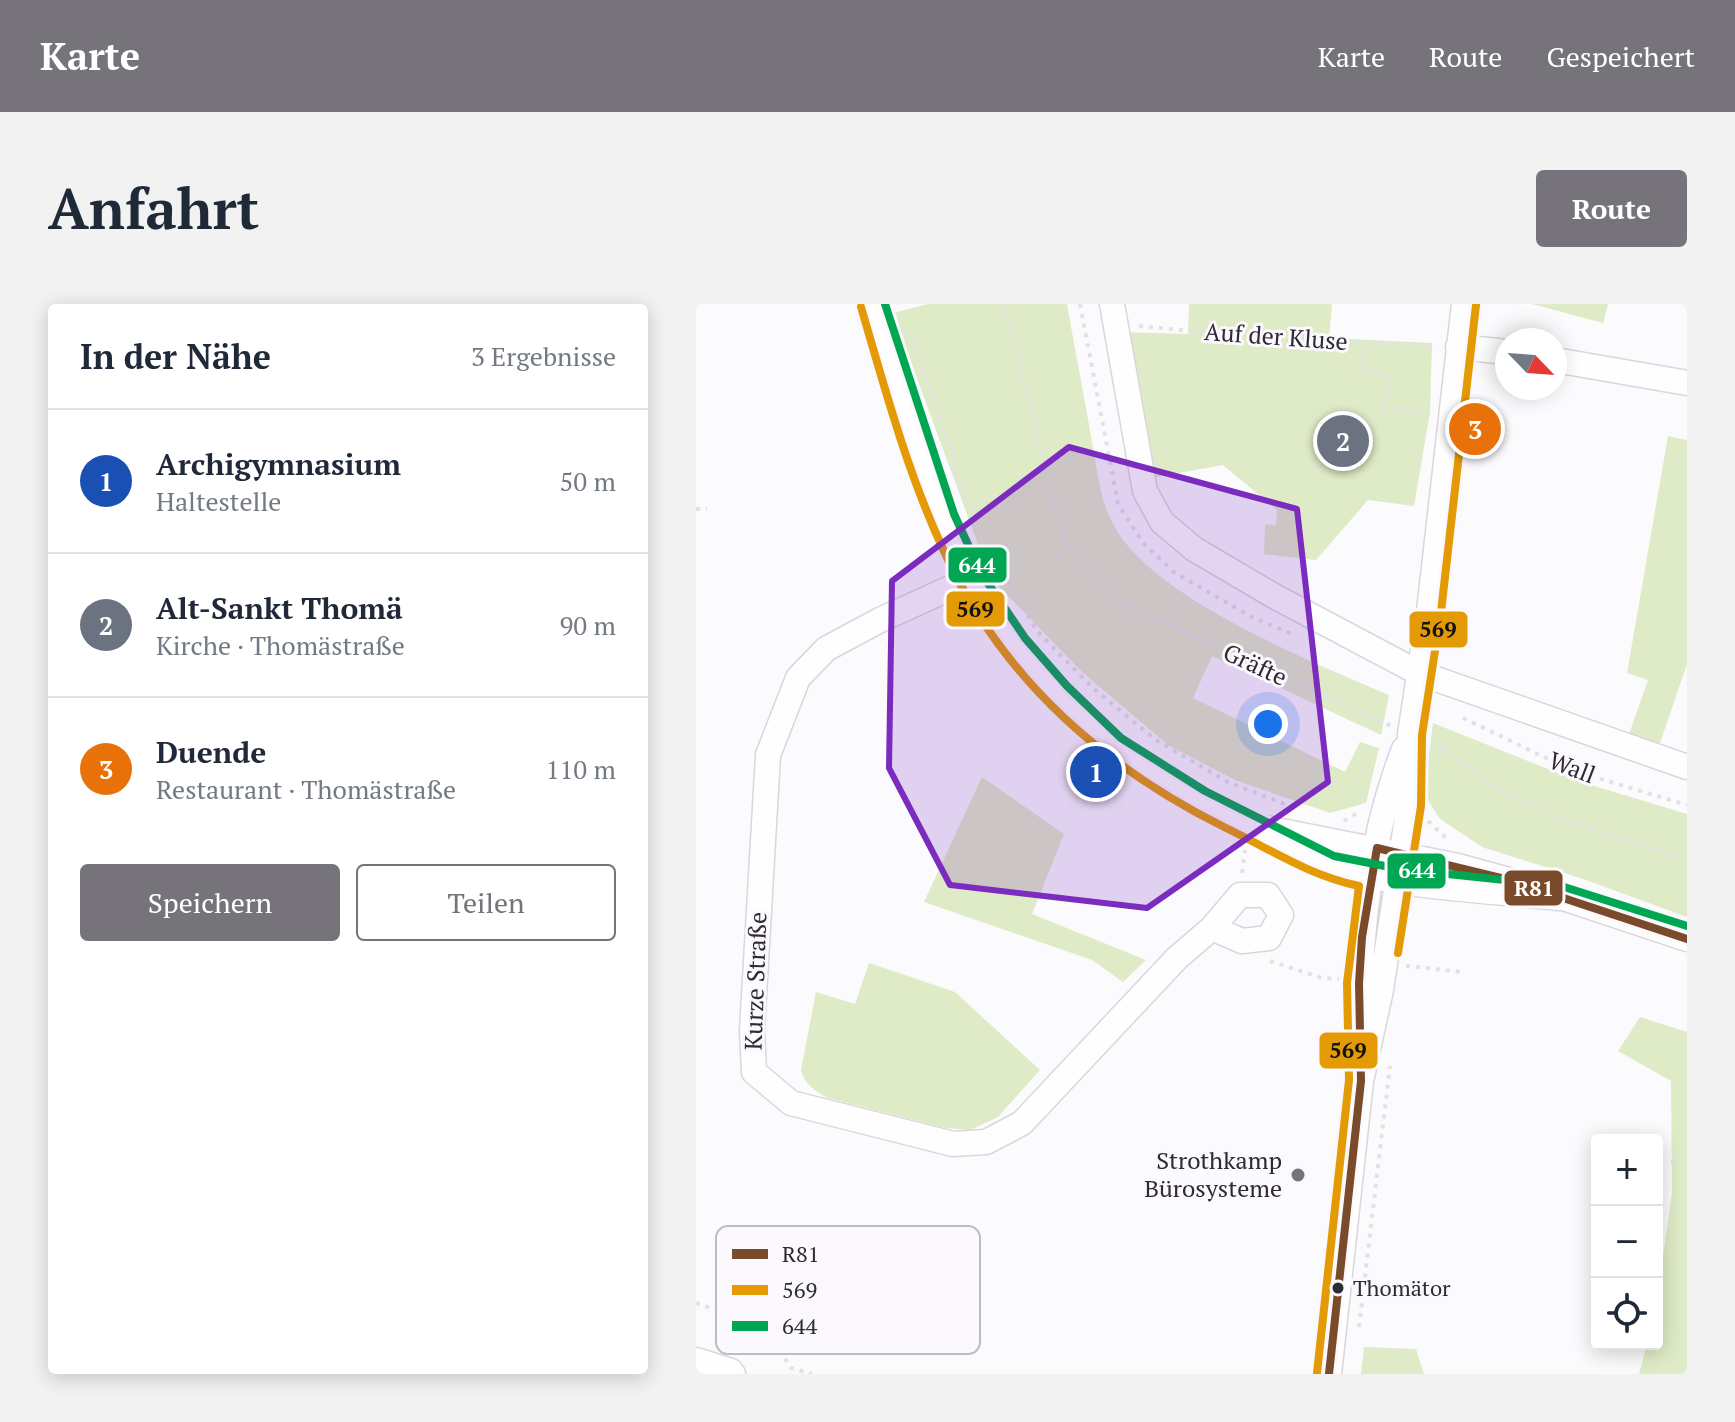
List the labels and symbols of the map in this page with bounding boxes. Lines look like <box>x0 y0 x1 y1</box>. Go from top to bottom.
street label: Auf der Kluse <box>1203 315 1349 357</box>
north arrow <box>1495 328 1567 400</box>
pin: 3 <box>1449 399 1501 459</box>
pin: 2 <box>1317 411 1369 471</box>
line badge: 644 <box>947 546 1008 584</box>
text: 644 <box>958 550 996 579</box>
line badge: 569 <box>945 590 1006 628</box>
text: 569 <box>956 594 994 623</box>
line badge: 569 <box>1408 610 1469 649</box>
text: 569 <box>1419 614 1457 643</box>
street label: Gräfte <box>1218 635 1292 693</box>
your location <box>1248 704 1288 744</box>
pin: 1 <box>1070 742 1122 802</box>
street label: Wall <box>1544 744 1600 791</box>
line badge: 644 <box>1386 852 1447 890</box>
text: 644 <box>1398 855 1436 884</box>
line badge: R81 <box>1503 869 1564 907</box>
text: R81 <box>1514 873 1554 902</box>
street label: Kurze Straße <box>737 911 773 1051</box>
line badge: 569 <box>1318 1031 1379 1070</box>
text: 569 <box>1329 1035 1367 1064</box>
place label: Strothkamp Bürosysteme <box>1144 1144 1282 1204</box>
marker: Strothkamp Bürosysteme <box>1289 1166 1307 1184</box>
legend <box>716 1226 980 1354</box>
text: R81 <box>782 1239 819 1268</box>
place label: Thomätor <box>1353 1273 1451 1302</box>
text: 569 <box>782 1275 817 1304</box>
marker: Thomätor <box>1330 1280 1346 1296</box>
text: 644 <box>782 1311 817 1340</box>

